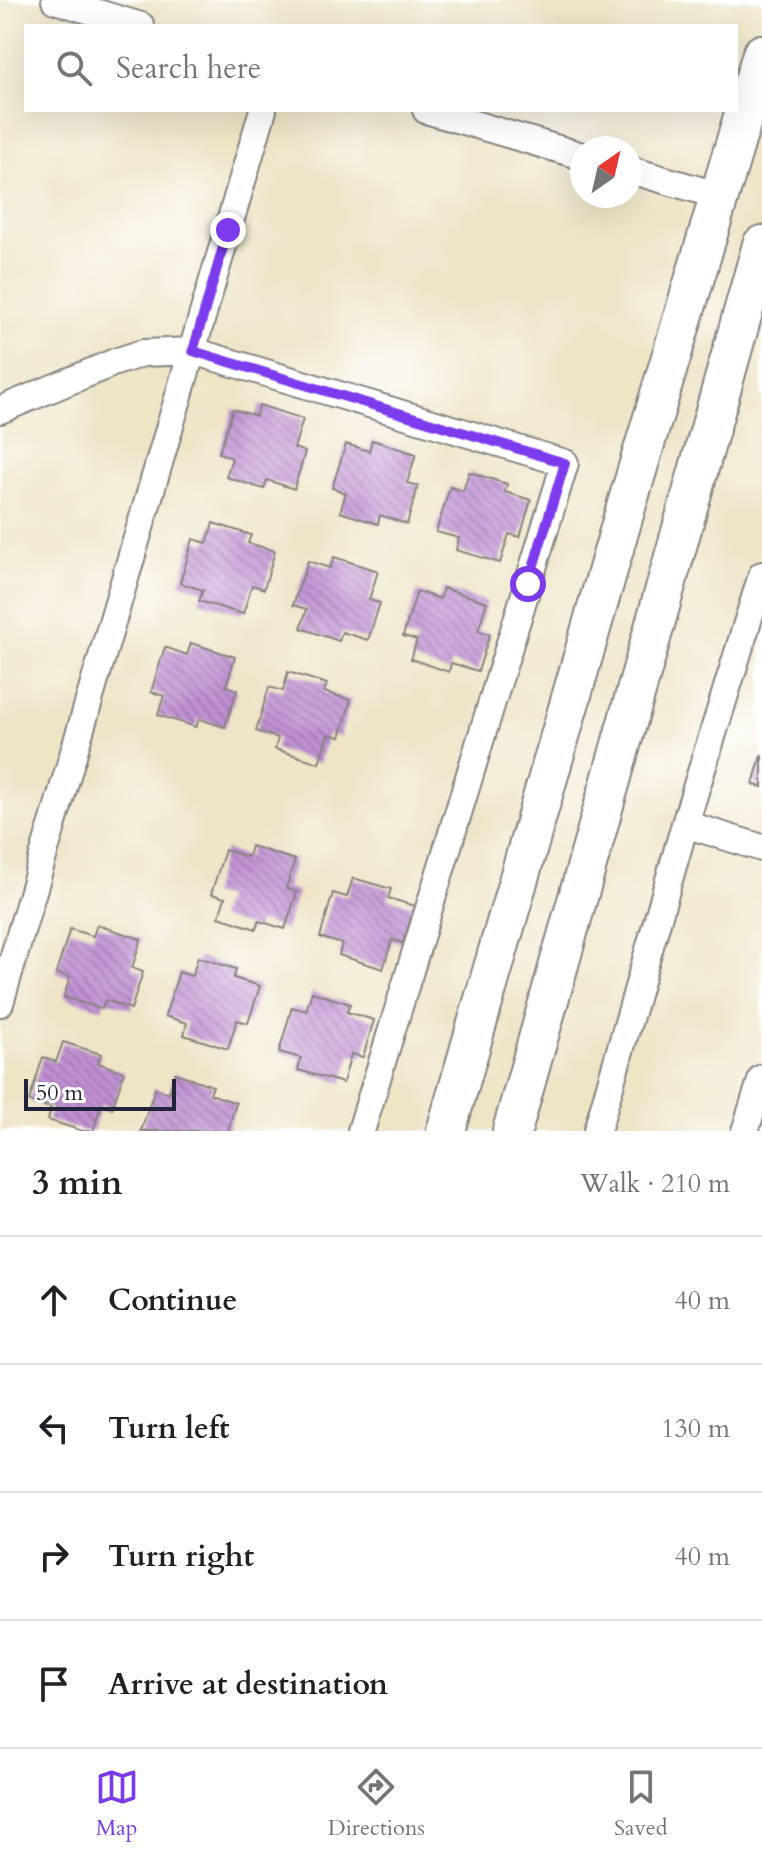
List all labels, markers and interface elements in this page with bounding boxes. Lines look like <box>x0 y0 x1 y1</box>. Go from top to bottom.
search box <box>24 24 738 112</box>
icon: search <box>52 46 96 90</box>
text: Search here <box>116 48 261 89</box>
north arrow <box>570 136 642 208</box>
route end <box>210 212 246 248</box>
route start <box>510 566 546 602</box>
scale bar <box>24 1075 176 1111</box>
text: 50 m <box>36 1078 83 1108</box>
text: 3 min <box>32 1160 123 1206</box>
text: Walk · 210 m <box>580 1166 730 1201</box>
icon: ahead <box>32 1278 76 1322</box>
text: Continue <box>108 1280 237 1321</box>
text: 40 m <box>674 1283 730 1318</box>
icon: left <box>32 1406 76 1450</box>
text: Turn left <box>108 1408 230 1449</box>
text: 130 m <box>661 1411 730 1446</box>
icon: right <box>32 1534 76 1578</box>
text: Turn right <box>108 1536 254 1577</box>
text: 40 m <box>674 1539 730 1574</box>
icon: arrive <box>32 1662 76 1706</box>
text: Arrive at destination <box>108 1664 388 1705</box>
tab: Map <box>95 1765 139 1843</box>
tab: Directions <box>328 1765 425 1843</box>
tab: Saved <box>614 1765 667 1843</box>

